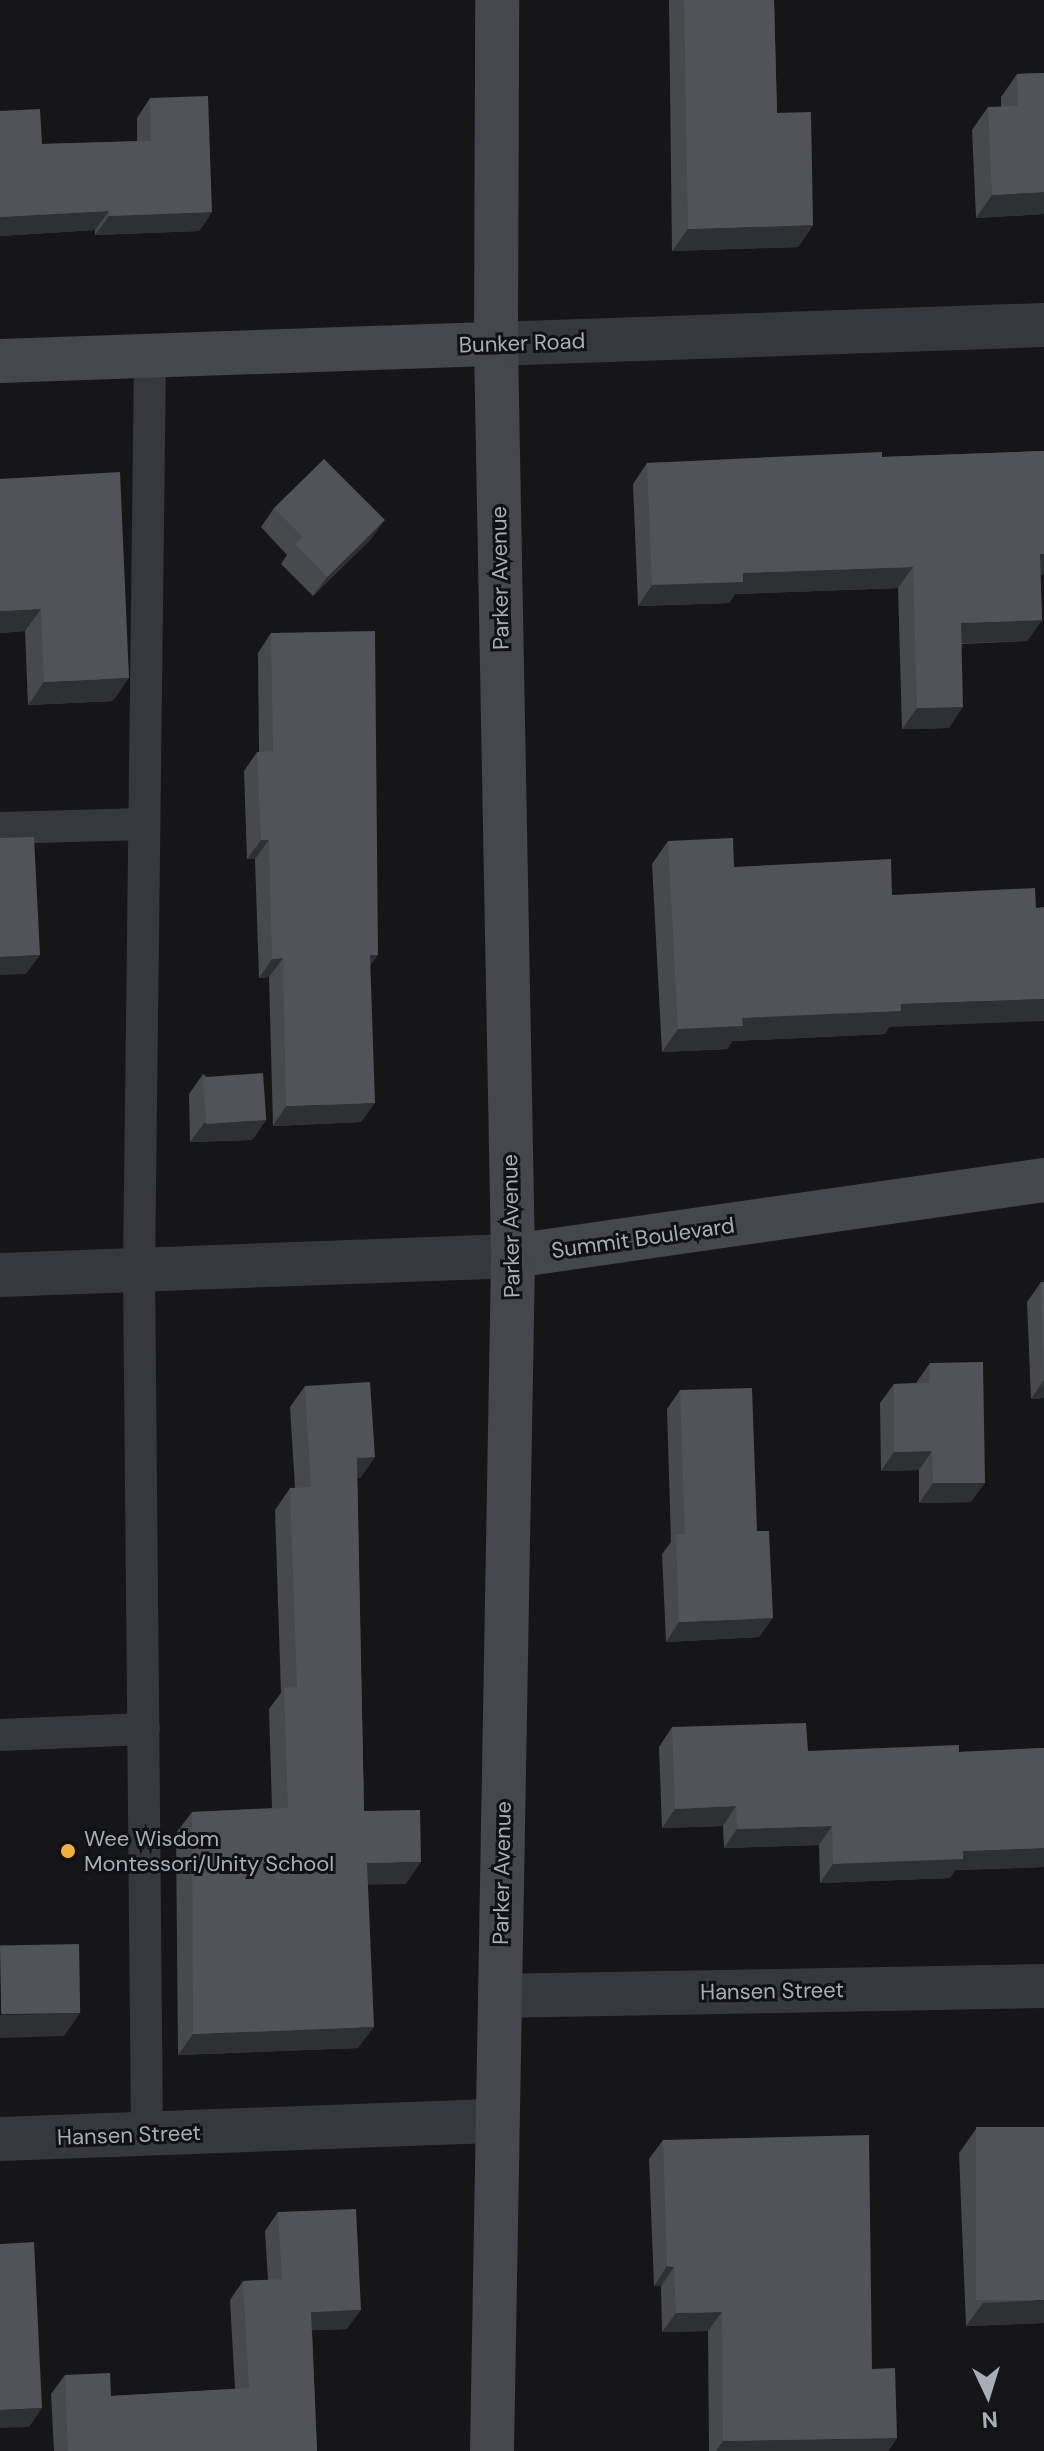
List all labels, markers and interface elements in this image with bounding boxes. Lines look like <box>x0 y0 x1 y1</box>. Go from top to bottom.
street label: Bunker Road <box>458 328 586 358</box>
street label: Parker Avenue <box>486 506 514 650</box>
street label: Parker Avenue <box>497 1154 525 1298</box>
street label: Summit Boulevard <box>550 1212 736 1264</box>
street label: Parker Avenue <box>488 1801 516 1945</box>
place label: Wee Wisdom Montessori/Unity School <box>84 1825 334 1876</box>
marker: Wee Wisdom Montessori/Unity School <box>59 1842 77 1860</box>
street label: Hansen Street <box>700 1977 844 2005</box>
street label: Hansen Street <box>57 2119 201 2151</box>
north arrow <box>948 2355 1028 2435</box>
text: N <box>981 2404 999 2434</box>

